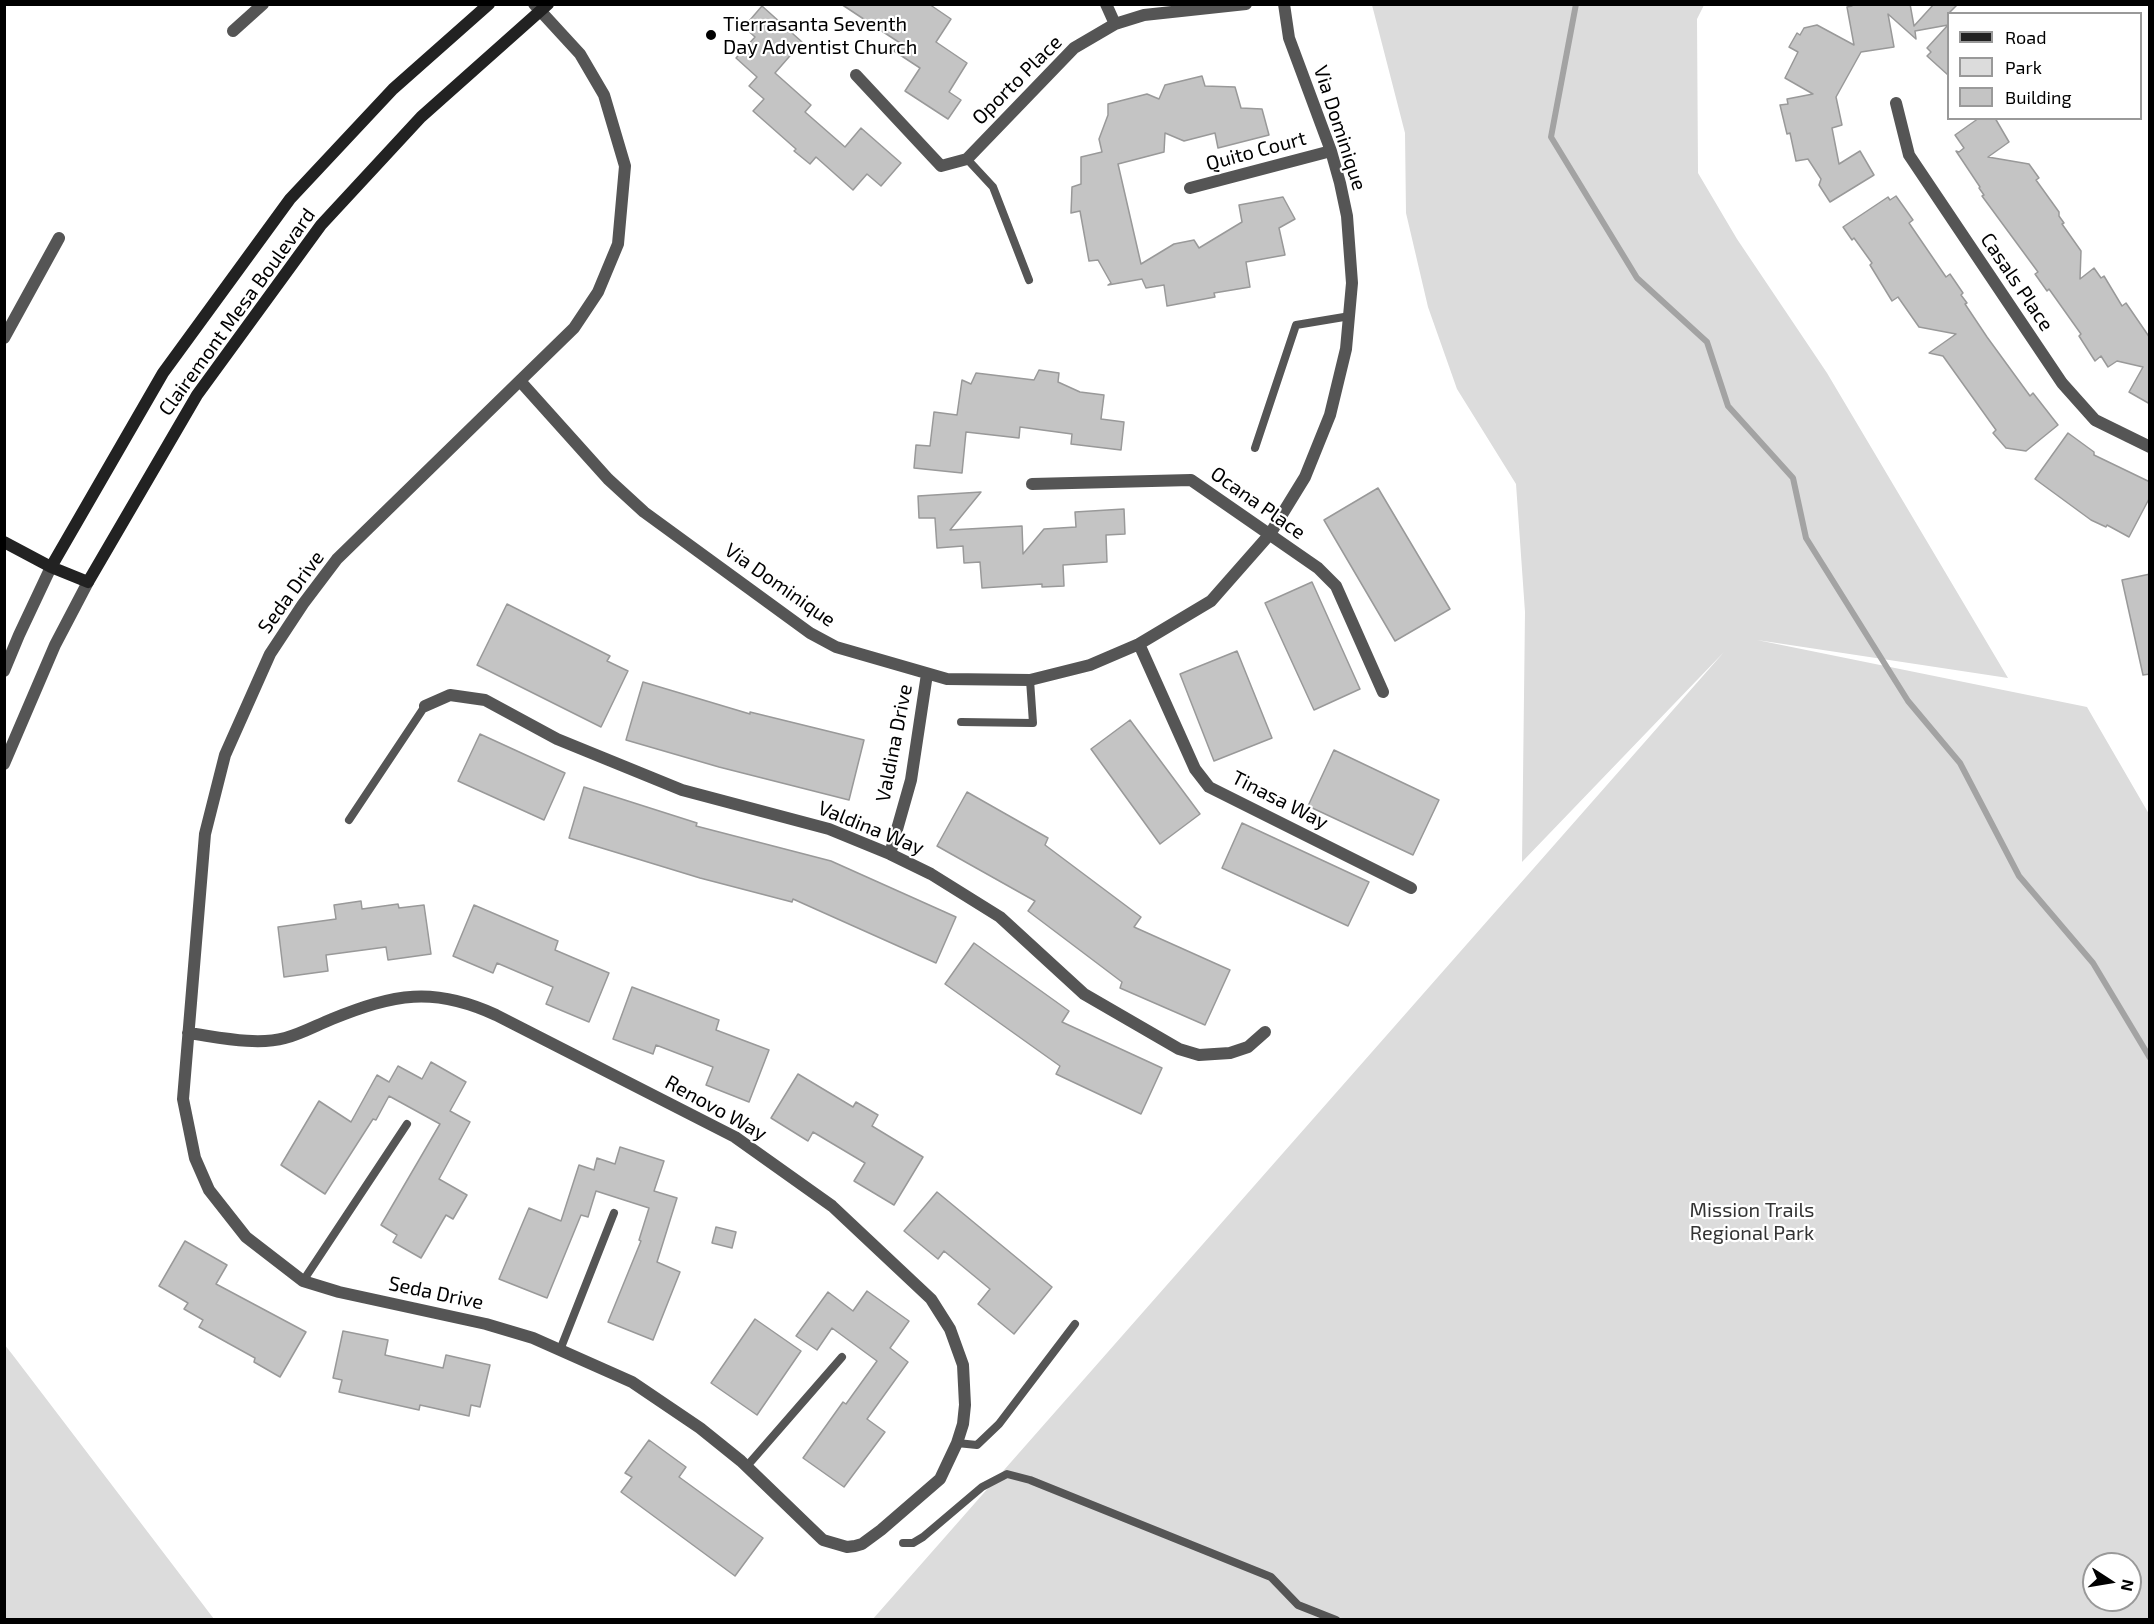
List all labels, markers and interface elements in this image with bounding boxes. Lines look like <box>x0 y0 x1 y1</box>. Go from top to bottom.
place label: Tierrasanta Seventh Day Adventist Church <box>723 12 917 59</box>
legend <box>1947 12 2142 120</box>
text: Road <box>2005 26 2046 48</box>
marker: Tierrasanta Seventh Day Adventist Church <box>704 28 718 42</box>
street label: Oporto Place <box>967 30 1067 130</box>
text: Park <box>2005 56 2042 78</box>
street label: Via Dominique <box>1309 63 1371 193</box>
text: Building <box>2005 86 2072 108</box>
street label: Quito Court <box>1203 126 1309 176</box>
street label: Clairemont Mesa Boulevard <box>154 204 320 420</box>
street label: Casals Place <box>1975 228 2059 336</box>
street label: Ocana Place <box>1206 462 1310 544</box>
street label: Via Dominique <box>720 538 840 632</box>
street label: Seda Drive <box>253 546 329 638</box>
street label: Valdina Drive <box>871 682 917 804</box>
street label: Tinasa Way <box>1228 765 1332 835</box>
street label: Valdina Way <box>814 796 928 860</box>
street label: Renovo Way <box>661 1070 771 1146</box>
park label: Mission Trails Regional Park <box>1689 1198 1815 1245</box>
street label: Seda Drive <box>386 1271 486 1315</box>
north arrow <box>2082 1552 2142 1612</box>
text: N <box>2118 1578 2139 1593</box>

